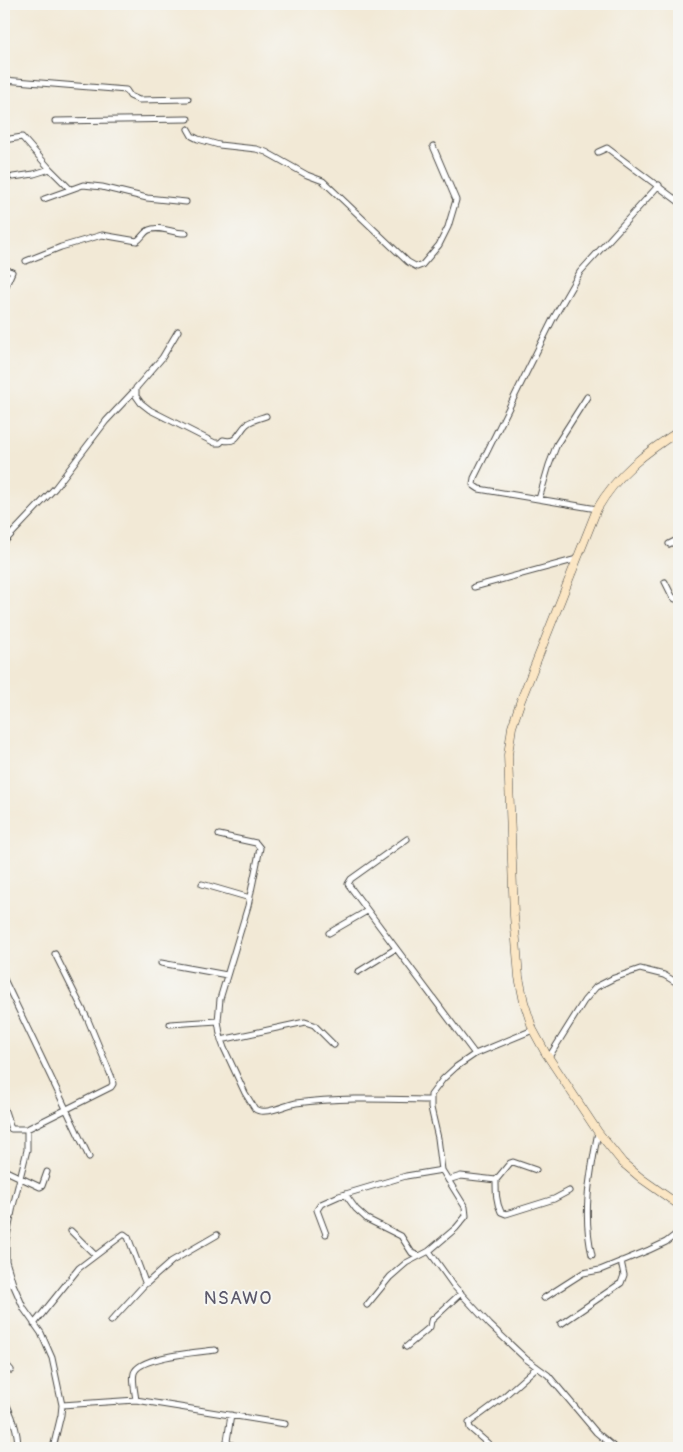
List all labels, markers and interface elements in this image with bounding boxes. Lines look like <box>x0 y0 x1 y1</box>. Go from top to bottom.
district label: NSAWO <box>204 1286 272 1310</box>

